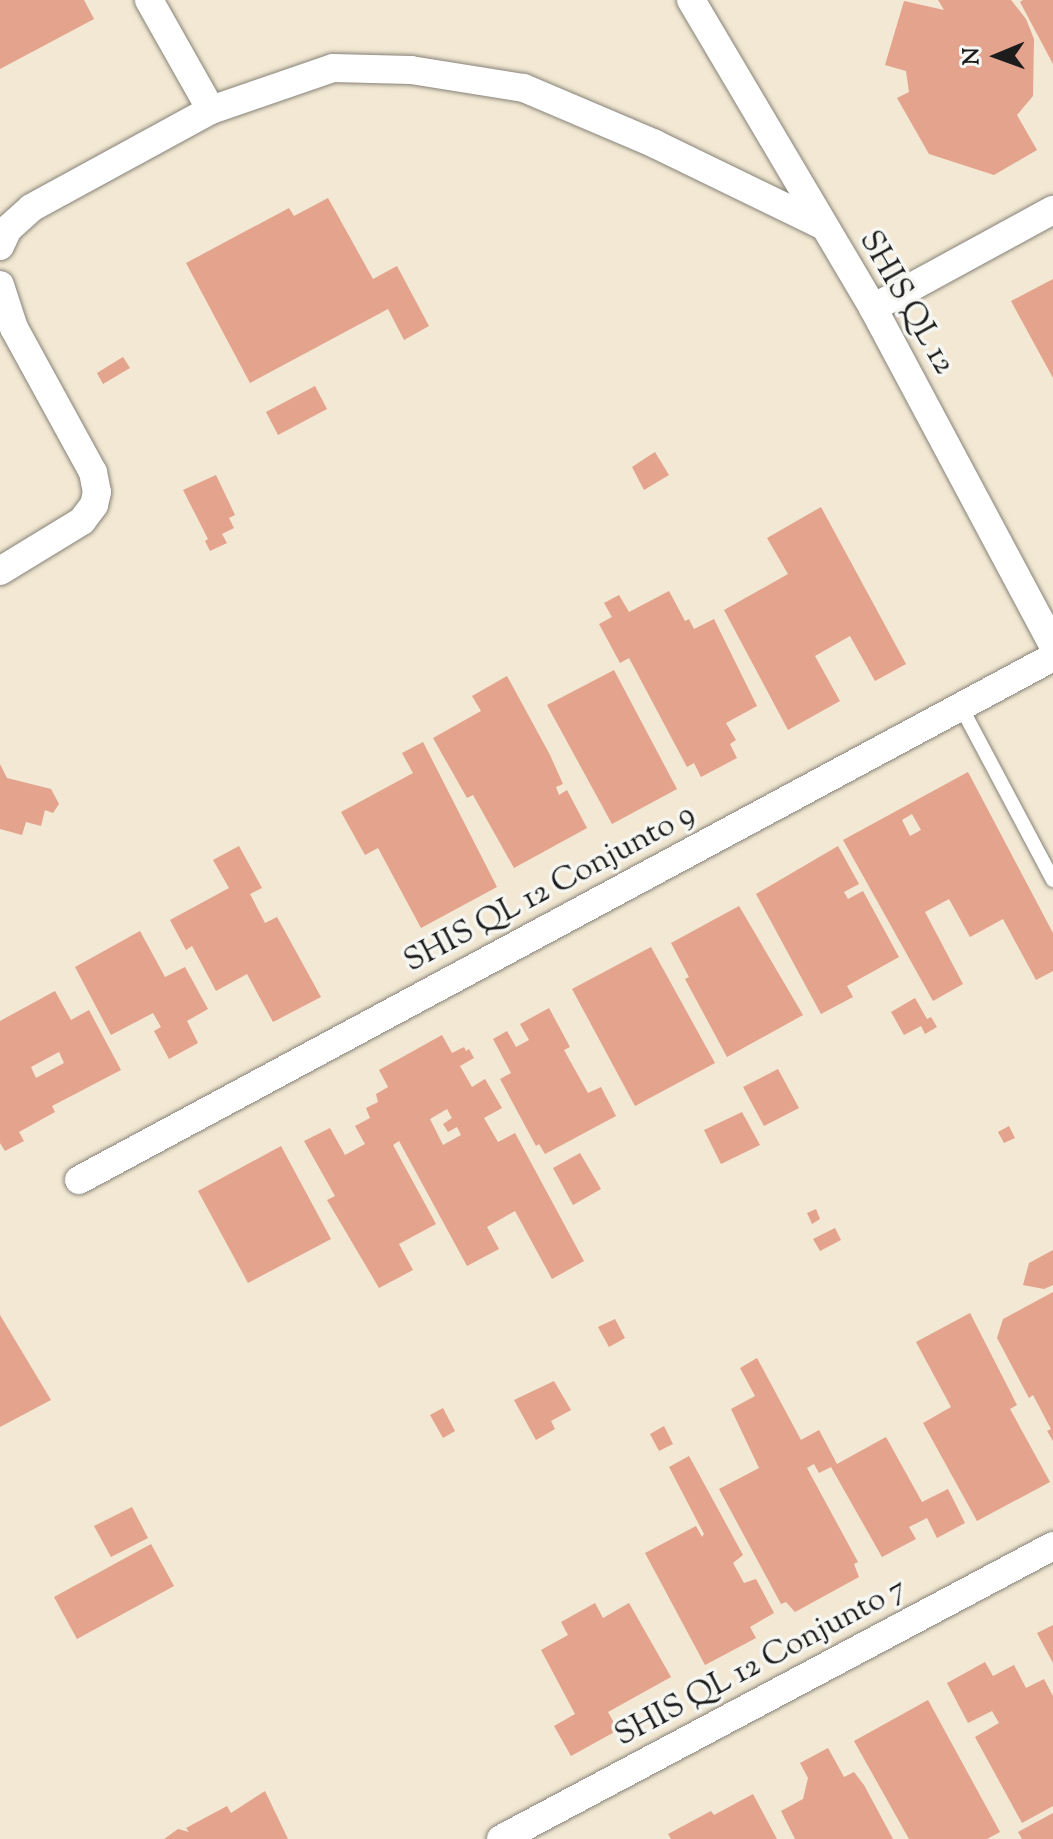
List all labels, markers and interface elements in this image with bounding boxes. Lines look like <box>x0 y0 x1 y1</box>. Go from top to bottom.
north arrow <box>957 16 1037 96</box>
text: N <box>957 47 989 65</box>
street label: SHIS QL 12 <box>849 224 963 382</box>
street label: SHIS QL 12 Conjunto 9 <box>398 796 702 982</box>
street label: SHIS QL 12 Conjunto 7 <box>609 1570 913 1756</box>

